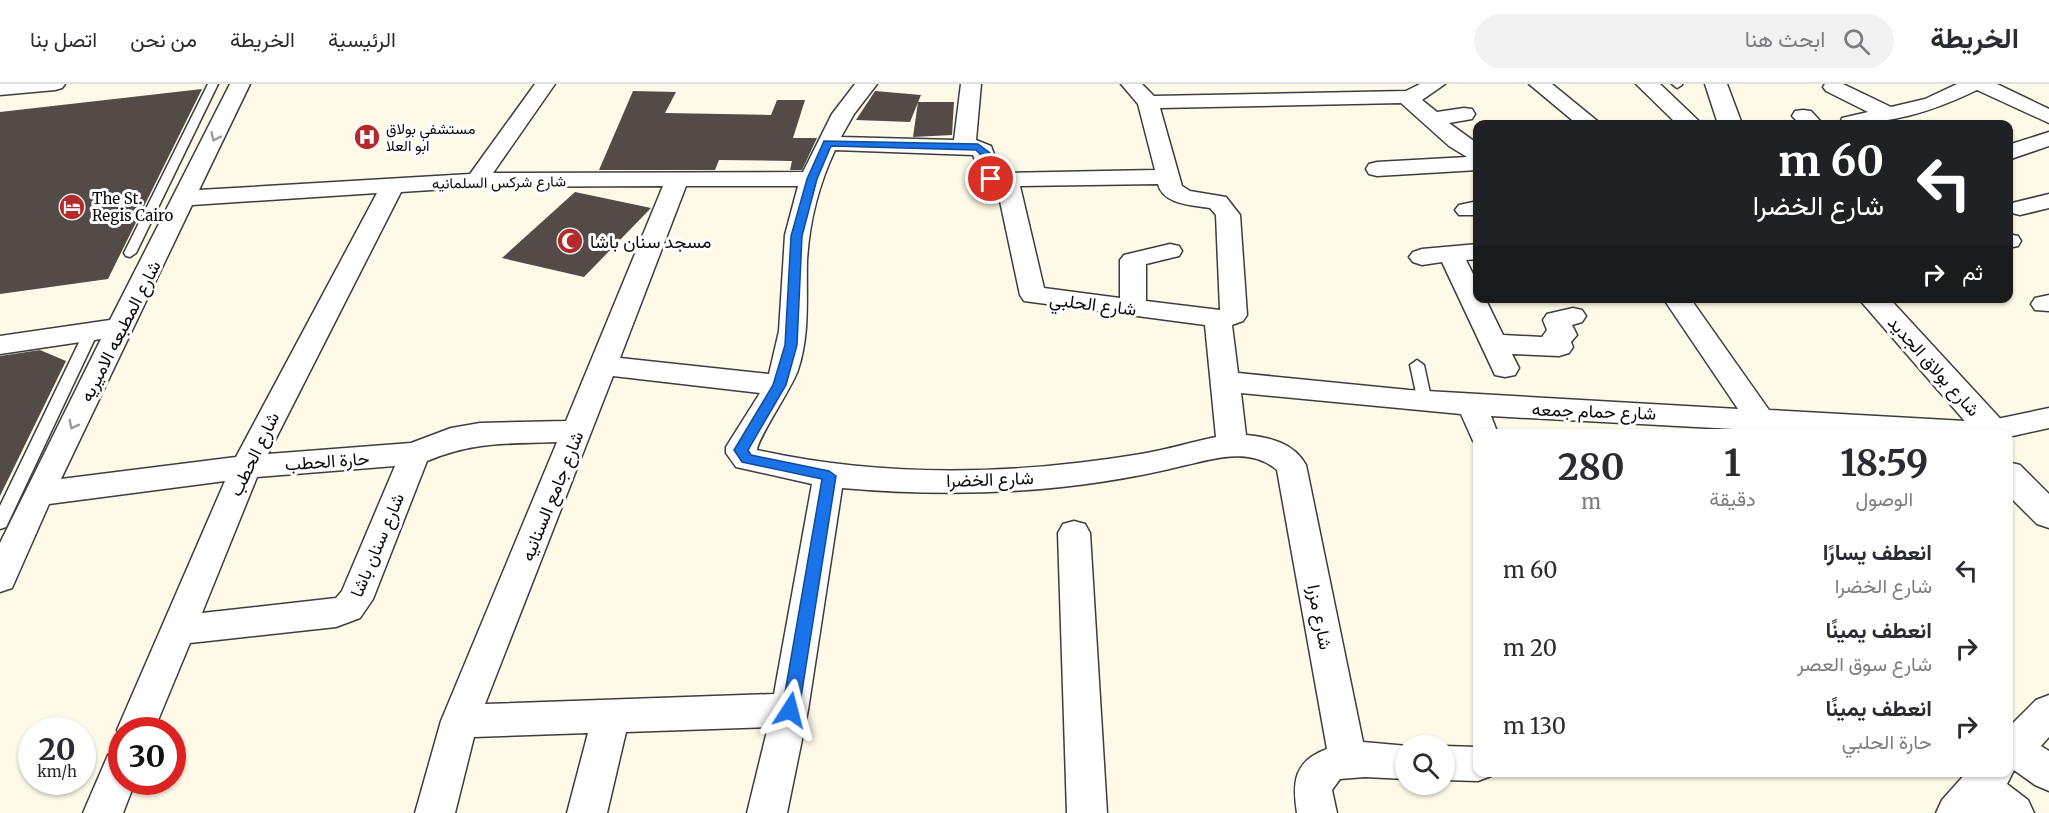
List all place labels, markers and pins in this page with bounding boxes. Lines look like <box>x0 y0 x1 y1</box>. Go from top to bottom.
place label: مستشفي بولاق ابو العلا <box>386 119 475 155</box>
hospital icon: مستشفي بولاق ابو العلا <box>352 122 382 152</box>
pin <box>965 153 1016 204</box>
place label: The St. Regis Cairo <box>92 189 173 225</box>
hotel icon: The St. Regis Cairo <box>57 192 87 222</box>
mosque icon: مسجد سنان باشا <box>555 226 585 256</box>
place label: مسجد سنان باشا <box>590 230 711 253</box>

